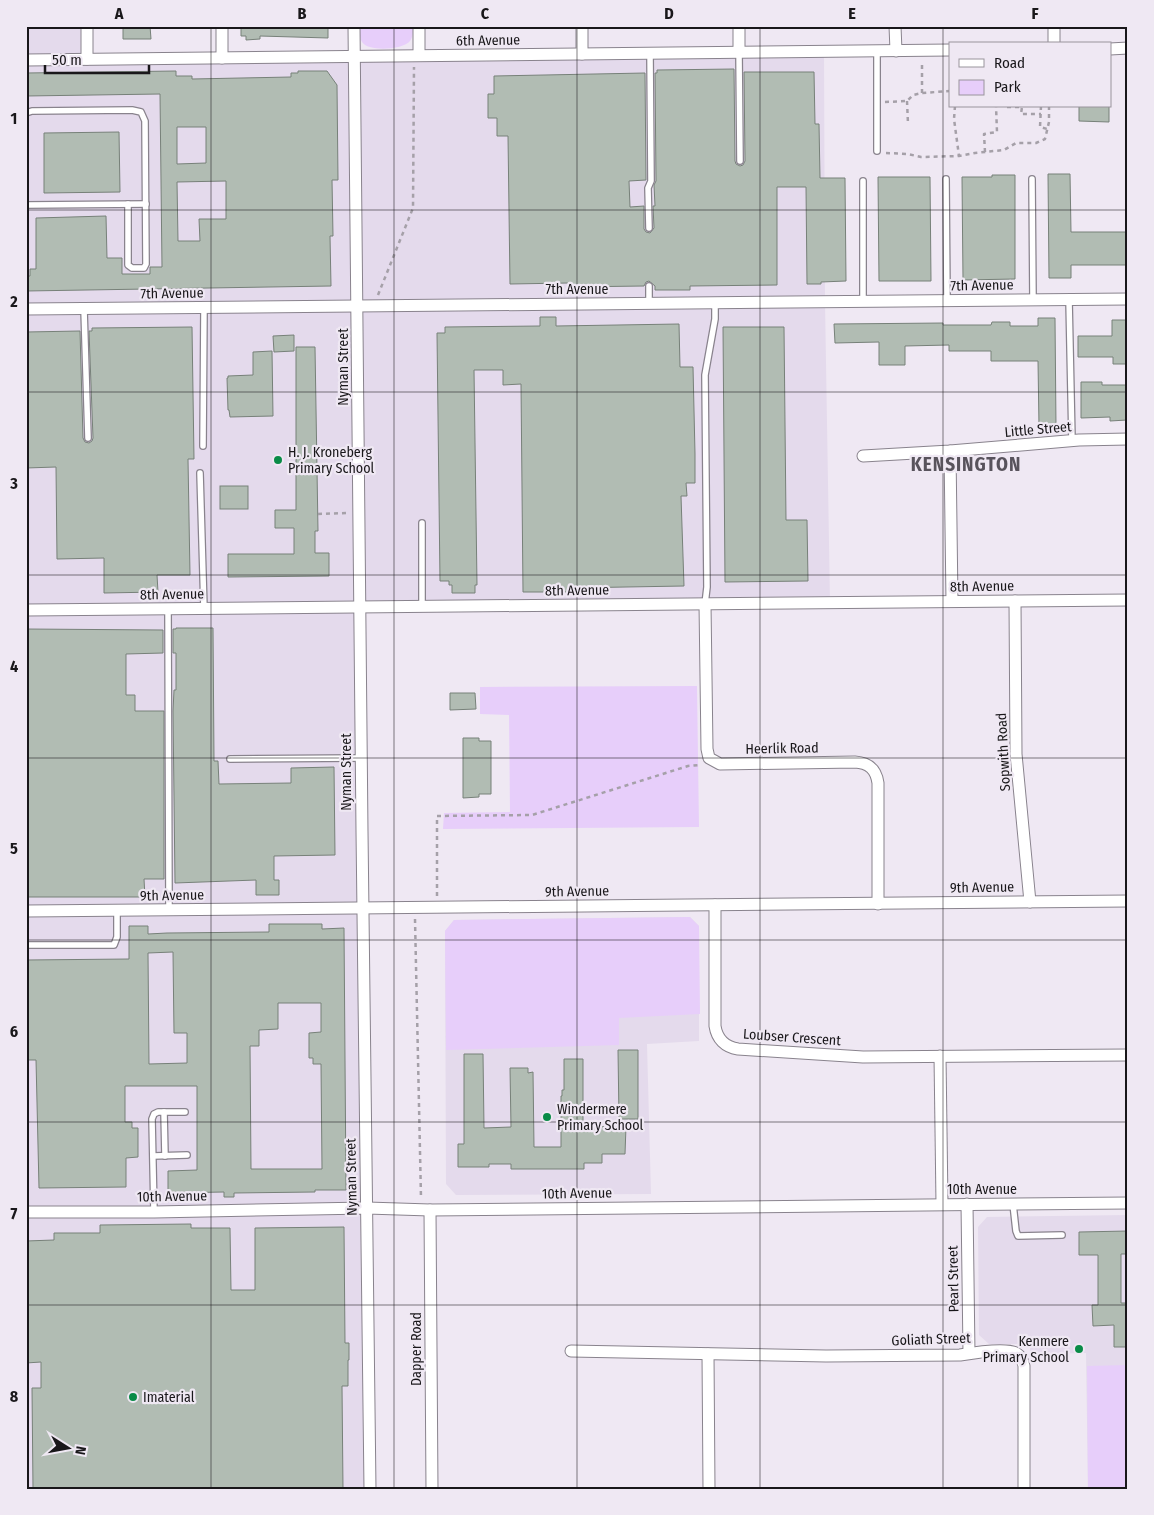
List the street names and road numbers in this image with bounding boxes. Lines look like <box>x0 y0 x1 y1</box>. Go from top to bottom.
street label: 6th Avenue <box>456 31 520 50</box>
street label: 7th Avenue <box>950 276 1014 295</box>
street label: 7th Avenue <box>546 281 609 298</box>
street label: 7th Avenue <box>140 284 204 303</box>
street label: Nyman Street <box>335 328 352 406</box>
street label: Little Street <box>1004 418 1073 441</box>
street label: 8th Avenue <box>950 577 1014 596</box>
street label: 8th Avenue <box>545 581 609 600</box>
street label: 8th Avenue <box>140 585 204 604</box>
street label: Sopwith Road <box>993 712 1014 792</box>
street label: Nyman Street <box>338 733 355 811</box>
street label: Heerlik Road <box>745 739 819 758</box>
street label: 9th Avenue <box>950 878 1014 897</box>
street label: 9th Avenue <box>545 882 609 901</box>
street label: 9th Avenue <box>140 886 204 905</box>
street label: Loubser Crescent <box>742 1026 842 1049</box>
street label: Nyman Street <box>342 1138 361 1216</box>
street label: 10th Avenue <box>947 1181 1017 1198</box>
street label: 10th Avenue <box>542 1184 612 1203</box>
street label: 10th Avenue <box>137 1187 207 1206</box>
street label: Pearl Street <box>944 1245 963 1313</box>
street label: Dapper Road <box>408 1312 425 1386</box>
street label: Goliath Street <box>891 1330 971 1349</box>

